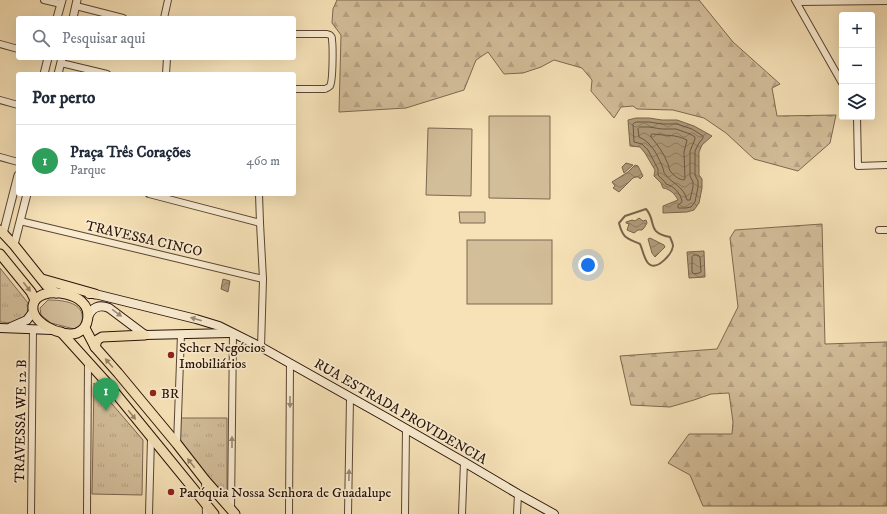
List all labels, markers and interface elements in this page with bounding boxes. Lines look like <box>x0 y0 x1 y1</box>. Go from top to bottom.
map controls <box>839 12 875 120</box>
button: + <box>839 12 875 48</box>
search box <box>16 16 296 60</box>
icon: search <box>30 27 52 49</box>
text: Pesquisar aqui <box>62 29 145 48</box>
button: − <box>839 48 875 84</box>
button: layers <box>839 84 875 120</box>
text: Por perto <box>32 87 95 109</box>
text: Praça Três Corações <box>70 143 191 162</box>
text: 1 <box>43 153 47 169</box>
text: 460 m <box>246 153 280 169</box>
text: Parque <box>70 162 106 178</box>
street label: TRAVESSA CINCO <box>84 217 204 261</box>
your location <box>578 255 598 275</box>
one-way arrow <box>23 282 32 293</box>
one-way arrow <box>111 309 122 317</box>
one-way arrow <box>190 316 202 322</box>
place label: Scher Negócios Imobiliários <box>179 339 266 373</box>
marker: Scher Negócios Imobiliários <box>166 350 176 360</box>
street label: RUA ESTRADA PROVIDENCIA <box>311 355 491 469</box>
one-way arrow <box>104 357 113 368</box>
street label: TRAVESSA WE 12 B <box>11 359 31 483</box>
pin: 1 <box>93 378 119 411</box>
place label: BR <box>161 385 180 403</box>
marker: BR <box>148 388 158 398</box>
one-way arrow <box>287 396 293 409</box>
one-way arrow <box>128 409 137 420</box>
one-way arrow <box>228 436 235 448</box>
one-way arrow <box>187 457 196 468</box>
one-way arrow <box>346 468 352 481</box>
place label: Paróquia Nossa Senhora de Guadalupe <box>179 484 391 502</box>
marker: Paróquia Nossa Senhora de Guadalupe <box>166 487 176 497</box>

